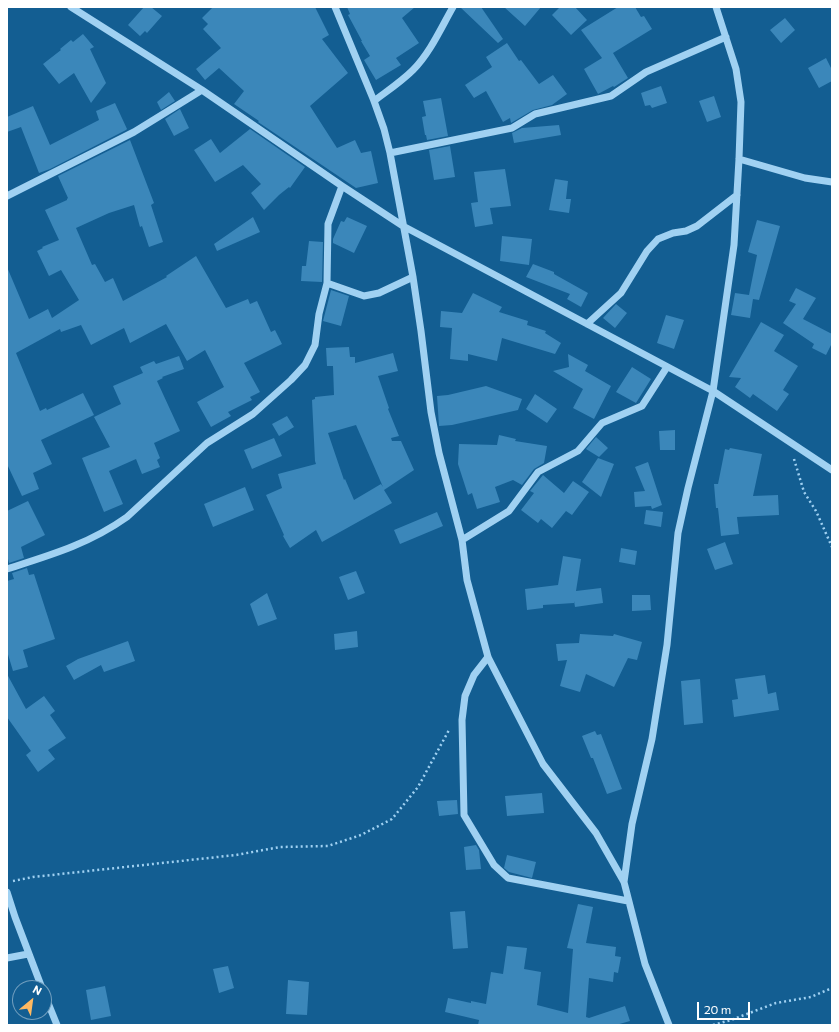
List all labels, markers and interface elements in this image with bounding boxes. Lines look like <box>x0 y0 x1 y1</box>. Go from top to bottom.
north arrow <box>12 980 52 1020</box>
text: N <box>31 982 44 998</box>
scale bar <box>699 994 752 1020</box>
text: 20 m <box>704 1002 731 1016</box>

